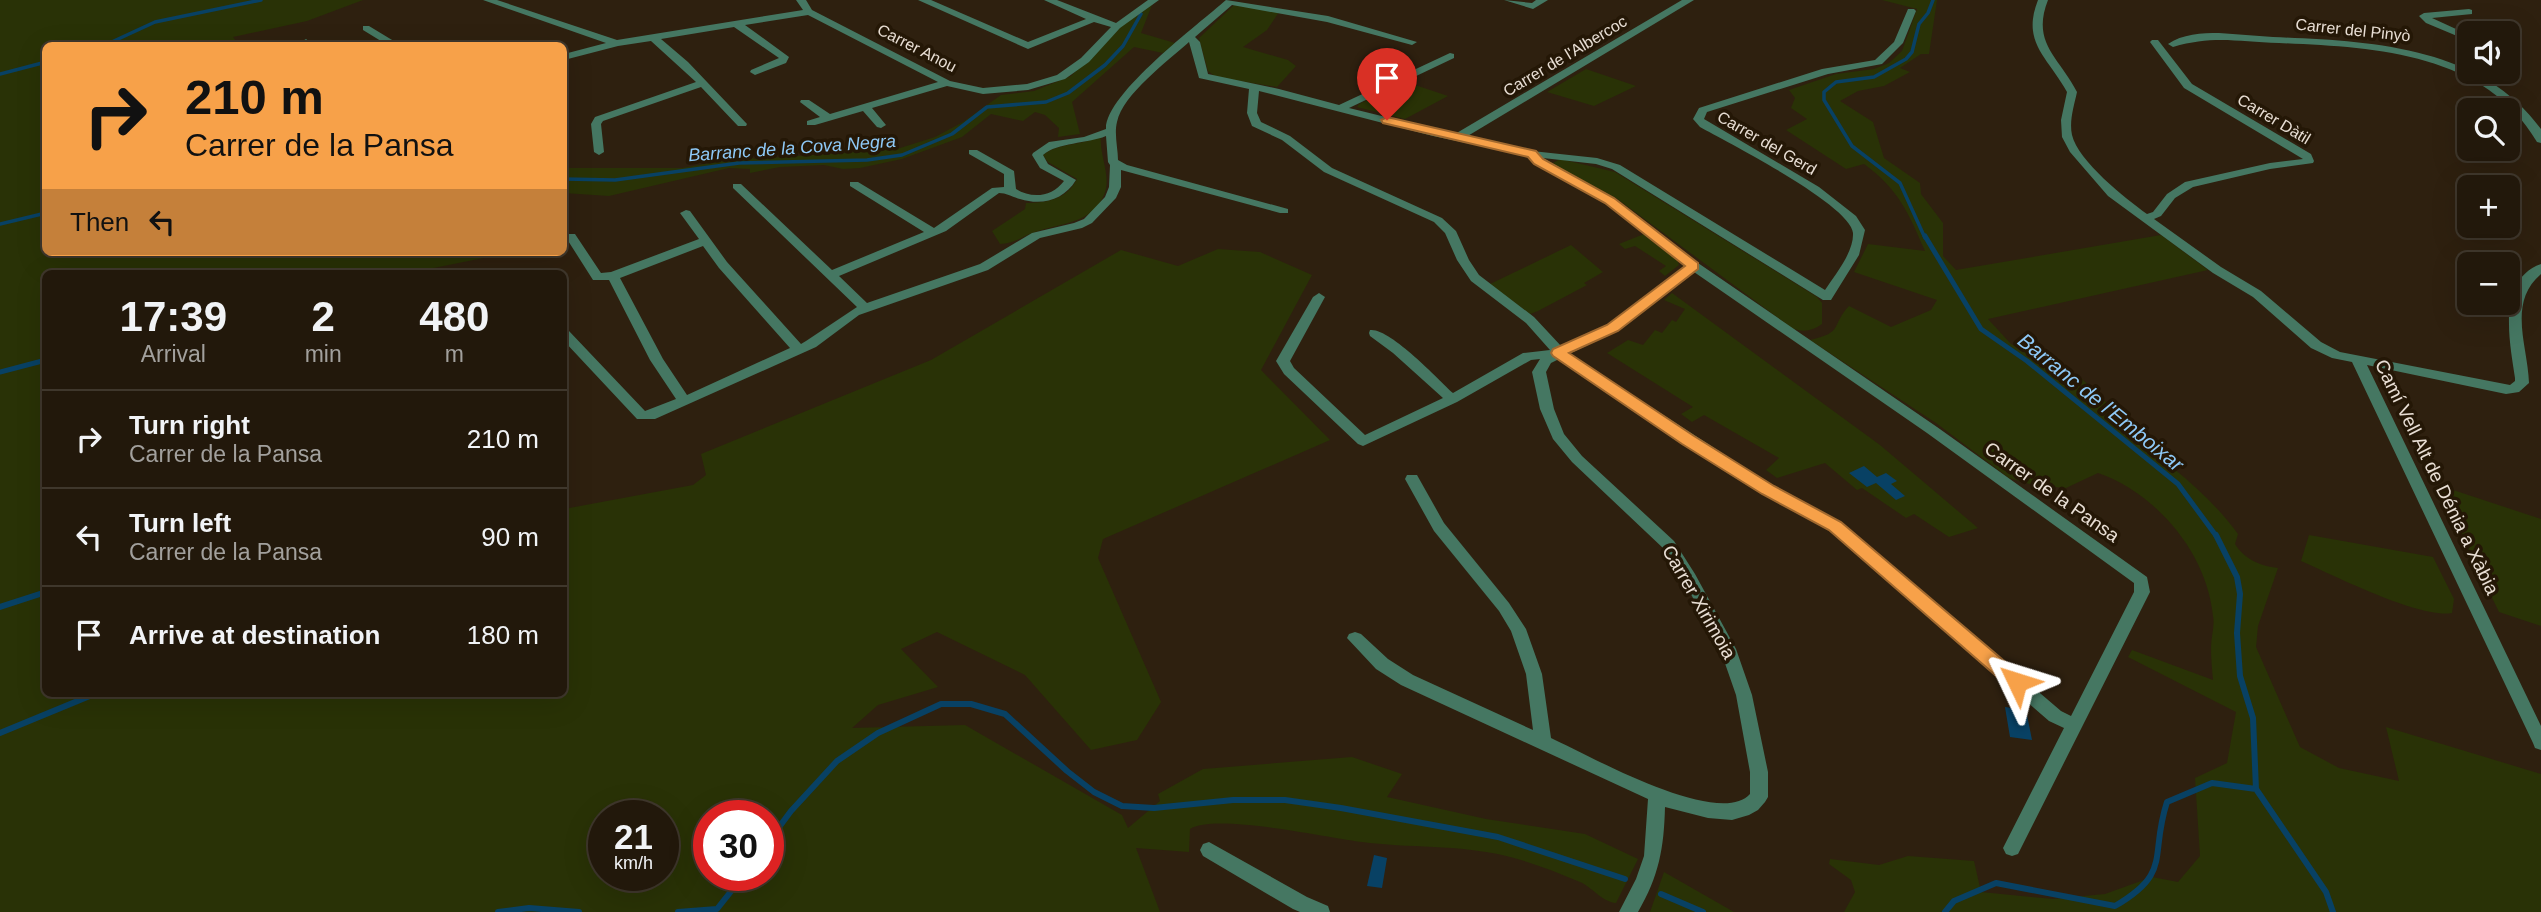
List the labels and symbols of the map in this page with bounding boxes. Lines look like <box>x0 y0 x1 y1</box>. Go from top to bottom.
street label: Carrer de l'Albercoc <box>1500 12 1630 100</box>
street label: Carrer del Pinyò <box>2295 16 2411 45</box>
street label: Carrer Anou <box>875 21 959 75</box>
pin <box>1357 48 1417 120</box>
street label: Carrer Dàtil <box>2235 91 2313 147</box>
street label: Carrer del Gerd <box>1715 108 1819 178</box>
water label: Barranc de la Cova Negra <box>688 131 896 165</box>
water label: Barranc de l'Emboixar <box>2014 328 2189 476</box>
street label: Camí Vell Alt de Dénia a Xàbia <box>2371 356 2503 598</box>
street label: Carrer de la Pansa <box>1981 438 2124 547</box>
street label: Carrer Xirimoia <box>1658 541 1740 663</box>
position arrow <box>1980 645 2054 719</box>
speed limit sign: 30 <box>693 800 784 891</box>

